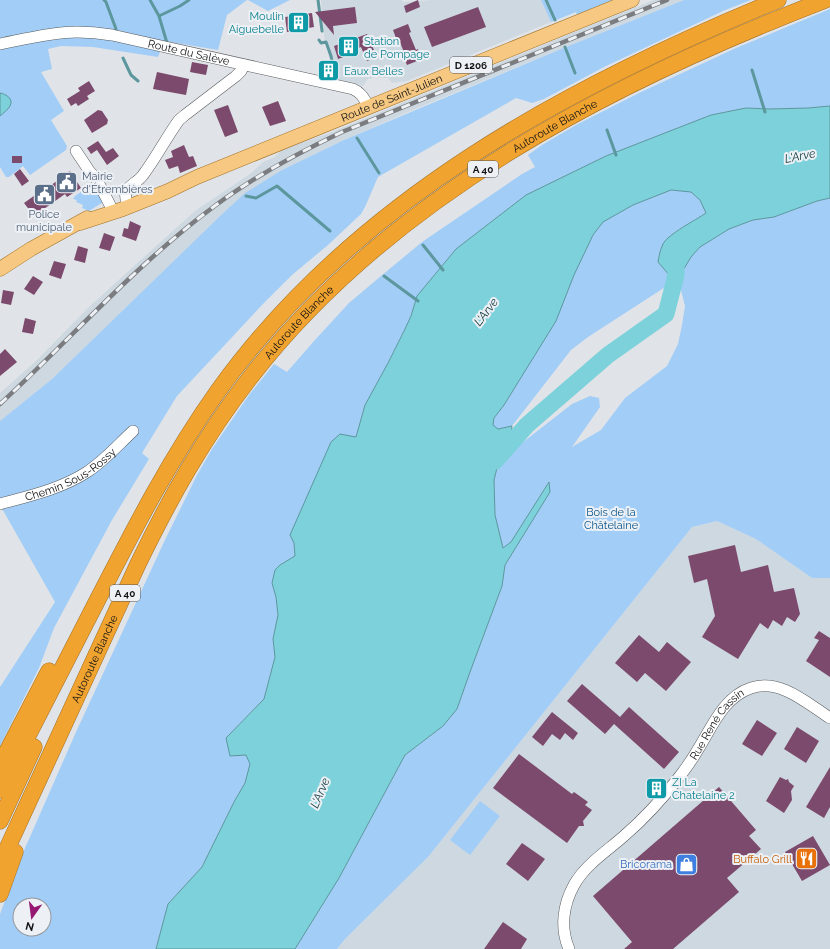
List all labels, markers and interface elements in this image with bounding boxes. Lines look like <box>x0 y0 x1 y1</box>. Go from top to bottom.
building icon: Moulin Aiguebelle <box>286 9 312 35</box>
place label: Moulin Aiguebelle <box>229 10 285 36</box>
building icon: Station de Pompage <box>335 34 361 60</box>
place label: Station de Pompage <box>364 35 430 61</box>
street label: Route du Salève <box>147 37 231 68</box>
road number: D 1206 <box>450 57 492 73</box>
building icon: Eaux Belles <box>315 58 341 84</box>
place label: Eaux Belles <box>344 65 403 78</box>
street label: Route de Saint-Julien <box>339 72 444 125</box>
street label: Autoroute Blanche <box>510 97 600 156</box>
water label: L'Arve <box>783 146 817 166</box>
road number: A 40 <box>468 161 498 177</box>
public building icon: Mairie d'Étrembières <box>54 169 80 195</box>
place label: Mairie d'Étrembières <box>82 170 153 196</box>
public building icon: Police municipale <box>31 181 57 207</box>
place label: Police municipale <box>16 208 73 234</box>
street label: Autoroute Blanche <box>262 283 337 362</box>
water label: L'Arve <box>471 295 501 329</box>
street label: Chemin Sous-Rossy <box>23 445 119 504</box>
park label: Bois de la Châtelaine <box>584 506 639 532</box>
road number: A 40 <box>110 585 140 601</box>
street label: Autoroute Blanche <box>69 612 121 705</box>
street label: Rue René Cassin <box>687 686 747 762</box>
water label: L'Arve <box>307 775 333 810</box>
building icon: ZI La Chatelaine 2 <box>644 775 670 801</box>
place label: ZI La Chatelaine 2 <box>672 776 735 802</box>
restaurant icon: Buffalo Grill <box>794 846 820 872</box>
shop icon: Bricorama <box>674 851 700 877</box>
place label: Buffalo Grill <box>733 853 792 866</box>
place label: Bricorama <box>620 858 672 871</box>
north arrow <box>12 897 52 937</box>
text: N <box>24 919 35 934</box>

